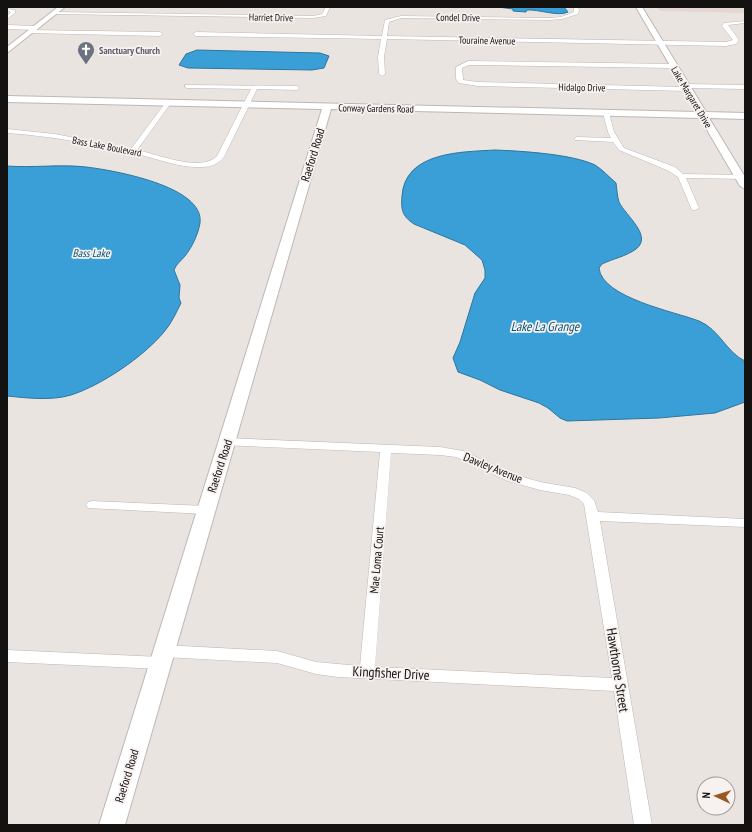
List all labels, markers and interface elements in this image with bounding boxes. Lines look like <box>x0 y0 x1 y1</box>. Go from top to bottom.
street label: Harriet Drive <box>249 11 293 24</box>
street label: Condel Drive <box>436 11 480 24</box>
street label: Touraine Avenue <box>459 34 515 47</box>
church icon: Sanctuary Church <box>76 40 96 65</box>
place label: Sanctuary Church <box>99 44 161 57</box>
street label: Lake Margaret Drive <box>668 64 715 130</box>
street label: Hidalgo Drive <box>558 81 606 94</box>
street label: Conway Gardens Road <box>338 101 414 116</box>
street label: Raeford Road <box>297 126 328 183</box>
street label: Bass Lake Boulevard <box>71 133 143 160</box>
water label: Bass Lake <box>73 246 111 260</box>
water label: Lake La Grange <box>511 318 581 335</box>
street label: Raeford Road <box>204 437 235 494</box>
street label: Dawley Avenue <box>461 449 525 486</box>
street label: Mae Loma Court <box>366 525 387 594</box>
street label: Hawthorne Street <box>602 627 634 714</box>
street label: Kingfisher Drive <box>352 662 430 684</box>
street label: Raeford Road <box>111 747 142 804</box>
north arrow <box>696 776 736 816</box>
text: N <box>699 792 713 799</box>

